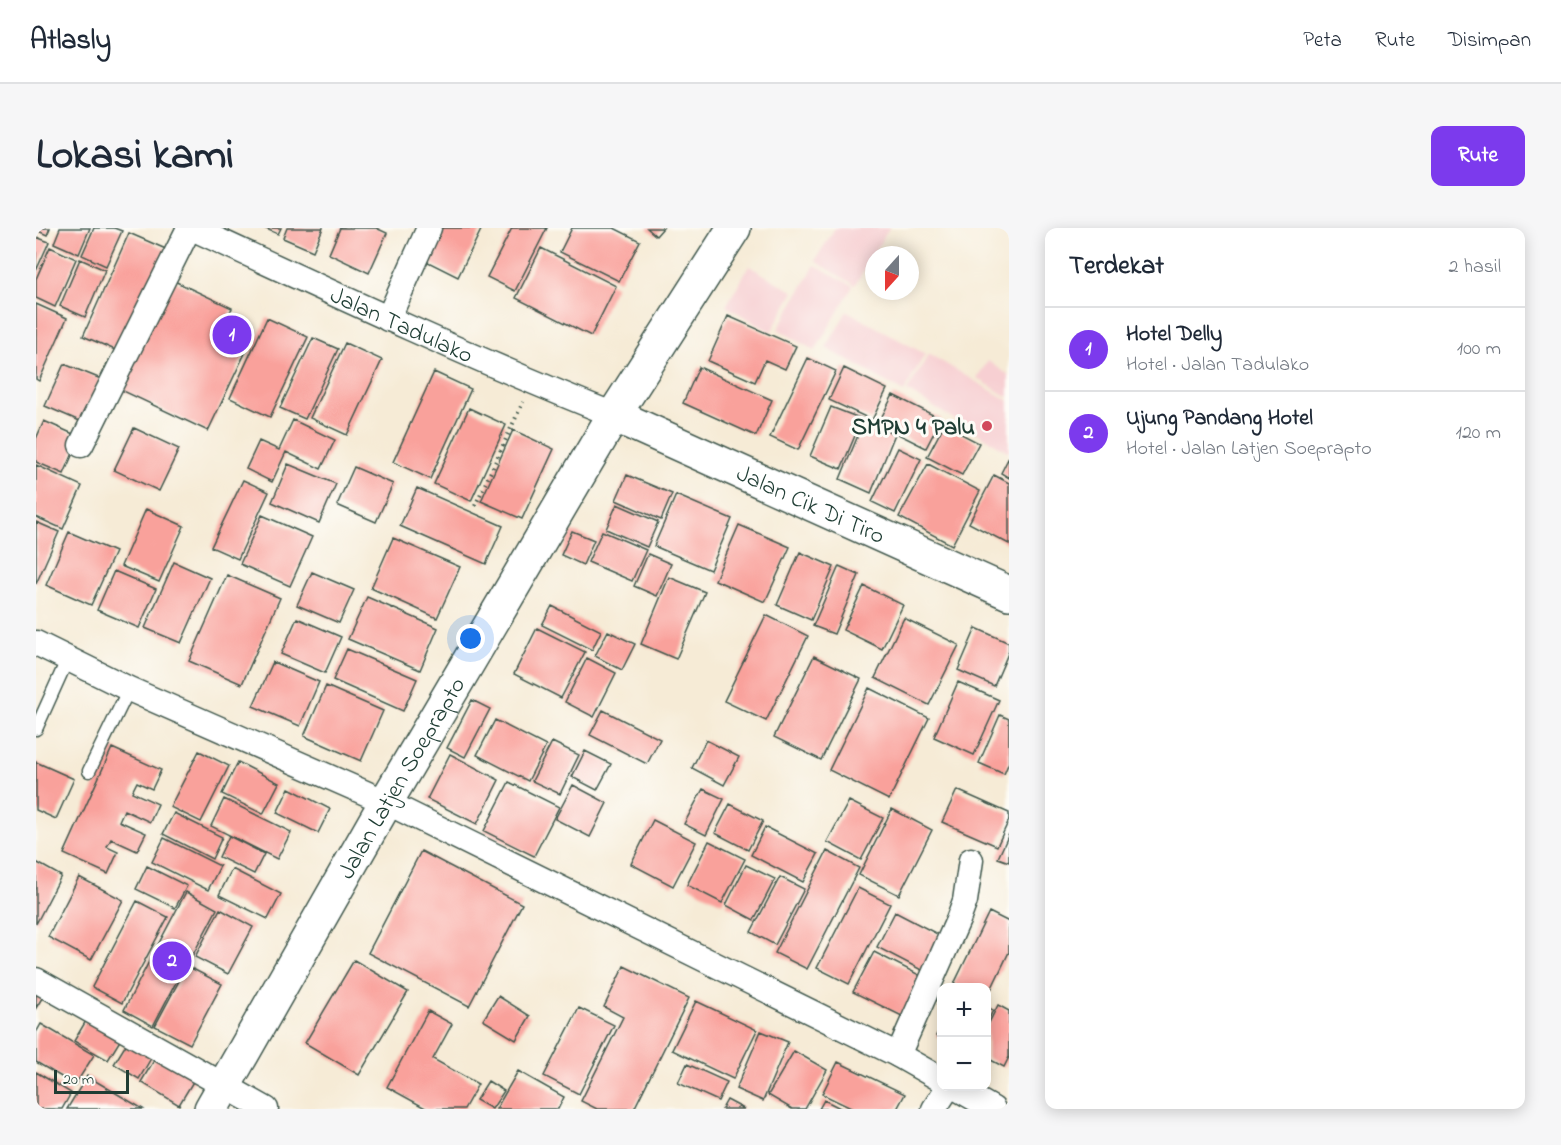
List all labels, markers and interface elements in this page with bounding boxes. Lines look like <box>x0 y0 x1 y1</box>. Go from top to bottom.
text: Atlasly <box>30 21 111 62</box>
text: Peta <box>1303 26 1342 56</box>
text: Rute <box>1375 26 1415 56</box>
text: Disimpan <box>1448 26 1531 56</box>
text: Lokasi kami <box>36 126 234 187</box>
button: Rute <box>1431 126 1525 186</box>
north arrow <box>865 246 919 300</box>
text: Terdekat <box>1069 248 1164 286</box>
text: 2 hasil <box>1449 253 1501 282</box>
street label: Jalan Tadulako <box>324 279 478 374</box>
pin: 1 <box>212 312 252 358</box>
text: Hotel Delly <box>1126 319 1222 351</box>
text: 1 <box>1085 335 1092 364</box>
text: 100 m <box>1457 335 1501 364</box>
text: Hotel · Jalan Tadulako <box>1126 351 1309 380</box>
text: Ujung Pandang Hotel <box>1126 403 1313 435</box>
place label: SMPN 4 Palu <box>851 411 975 446</box>
marker: SMPN 4 Palu <box>980 419 994 433</box>
text: 2 <box>1084 419 1093 448</box>
text: 120 m <box>1456 419 1501 448</box>
text: Hotel · Jalan Latjen Soeprapto <box>1126 435 1372 464</box>
street label: Jalan Cik Di Tiro <box>730 457 890 555</box>
your location <box>456 624 485 653</box>
street label: Jalan Latjen Soeprapto <box>331 671 476 886</box>
pin: 2 <box>152 938 192 984</box>
map controls <box>937 983 991 1091</box>
button: + <box>937 983 991 1037</box>
button: − <box>937 1037 991 1091</box>
scale bar <box>54 1067 129 1094</box>
text: 20 m <box>63 1068 94 1092</box>

